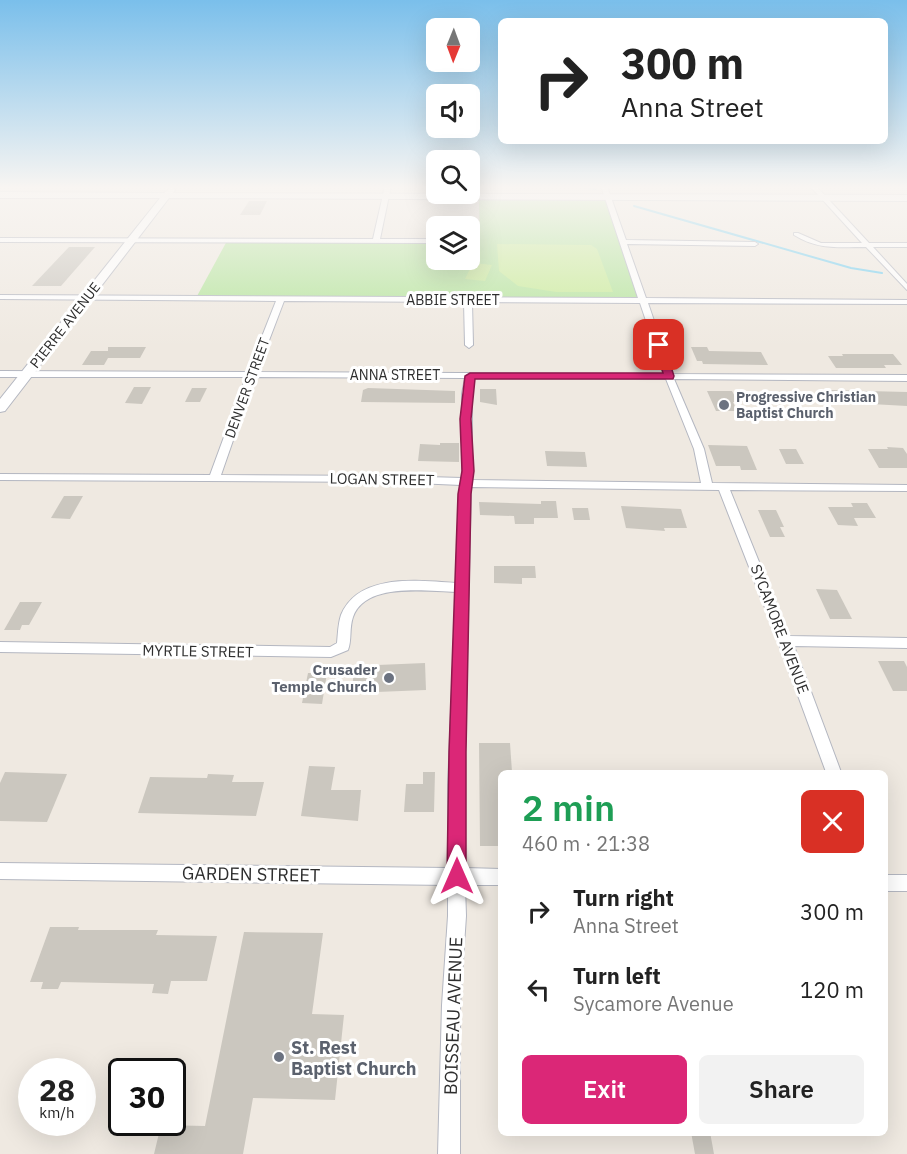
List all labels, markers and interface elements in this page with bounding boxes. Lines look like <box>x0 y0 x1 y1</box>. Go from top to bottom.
north arrow <box>426 18 480 72</box>
map controls <box>426 18 480 270</box>
text: 300 m <box>621 36 744 91</box>
icon: right <box>522 42 600 120</box>
button: sound <box>426 84 480 138</box>
text: Anna Street <box>621 89 764 124</box>
button: search <box>426 150 480 204</box>
button: layers <box>426 216 480 270</box>
street label: PIERRE AVENUE <box>26 278 104 372</box>
street label: ABBIE STREET <box>406 291 500 309</box>
pin <box>633 319 684 370</box>
icon: arrive <box>642 328 675 361</box>
street label: DENVER STREET <box>220 335 274 441</box>
street label: ANNA STREET <box>350 366 440 384</box>
place label: Progressive Christian Baptist Church <box>736 388 876 422</box>
marker: Progressive Christian Baptist Church <box>717 398 731 412</box>
street label: LOGAN STREET <box>330 469 435 489</box>
street label: SYCAMORE AVENUE <box>747 562 813 696</box>
street label: MYRTLE STREET <box>142 641 254 661</box>
place label: Crusader Temple Church <box>271 660 377 696</box>
marker: Crusader Temple Church <box>382 671 396 685</box>
text: 2 min <box>522 784 615 831</box>
button: close <box>801 790 864 853</box>
text: 460 m · 21:38 <box>522 830 650 857</box>
position arrow <box>425 844 489 908</box>
street label: GARDEN STREET <box>182 861 320 887</box>
text: Turn right <box>573 883 674 912</box>
icon: right <box>522 895 555 928</box>
text: 300 m <box>800 897 864 926</box>
text: Anna Street <box>573 912 679 939</box>
street label: BOISSEAU AVENUE <box>439 936 467 1096</box>
text: Turn left <box>573 961 661 990</box>
icon: left <box>522 973 555 1006</box>
text: 120 m <box>800 975 864 1004</box>
text: Sycamore Avenue <box>573 990 734 1017</box>
place label: St. Rest Baptist Church <box>291 1036 417 1080</box>
marker: St. Rest Baptist Church <box>272 1050 286 1064</box>
button: Exit <box>522 1055 687 1124</box>
button: Share <box>699 1055 864 1124</box>
speed limit sign: 30 <box>108 1058 186 1136</box>
text: 28 <box>39 1070 75 1109</box>
text: km/h <box>39 1103 75 1122</box>

